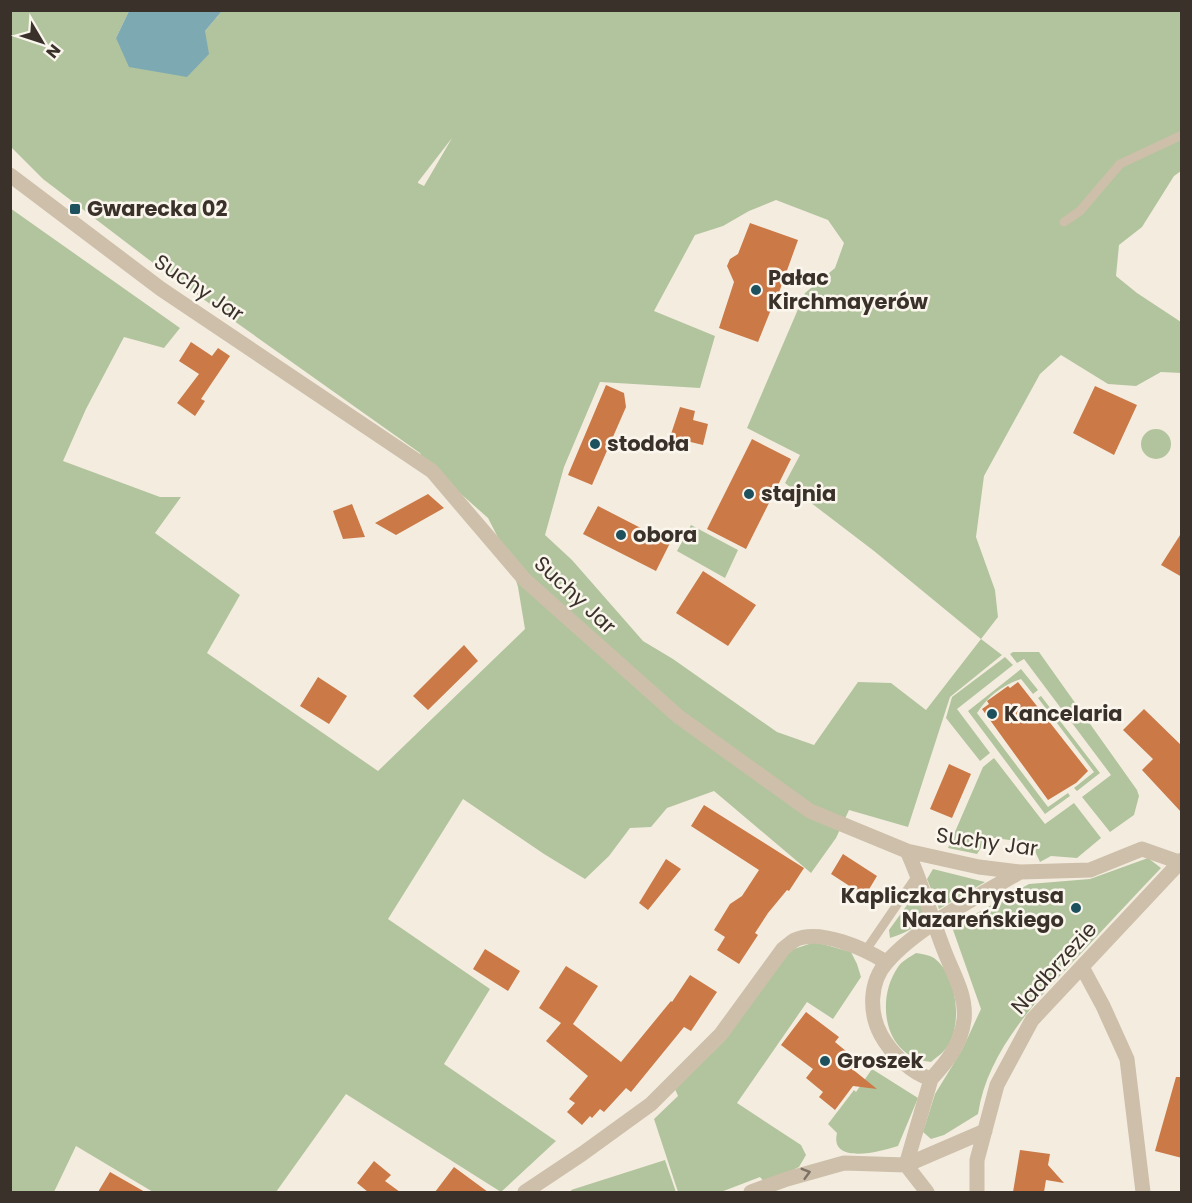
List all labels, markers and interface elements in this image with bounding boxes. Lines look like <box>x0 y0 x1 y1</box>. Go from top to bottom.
north arrow <box>12 12 72 72</box>
text: N <box>41 39 66 63</box>
place label: Gwarecka 02 <box>87 194 227 223</box>
marker: Gwarecka 02 <box>68 202 82 216</box>
street label: Suchy Jar <box>149 247 250 328</box>
place label: Pałac Kirchmayerów <box>768 263 929 316</box>
marker: Pałac Kirchmayerów <box>749 283 763 297</box>
place label: stodoła <box>607 429 689 458</box>
marker: stodoła <box>588 437 602 451</box>
place label: stajnia <box>761 479 836 508</box>
marker: stajnia <box>742 487 756 501</box>
place label: obora <box>633 520 697 549</box>
marker: obora <box>614 528 628 542</box>
street label: Suchy Jar <box>528 549 623 640</box>
place label: Kancelaria <box>1004 699 1123 728</box>
marker: Kancelaria <box>985 707 999 721</box>
street label: Suchy Jar <box>934 820 1040 863</box>
place label: Kapliczka Chrystusa Nazareńskiego <box>841 881 1064 934</box>
marker: Kapliczka Chrystusa Nazareńskiego <box>1069 901 1083 915</box>
street label: Nadbrzezie <box>1004 915 1103 1020</box>
place label: Groszek <box>837 1046 923 1075</box>
marker: Groszek <box>818 1054 832 1068</box>
one-way arrow <box>801 1168 811 1181</box>

